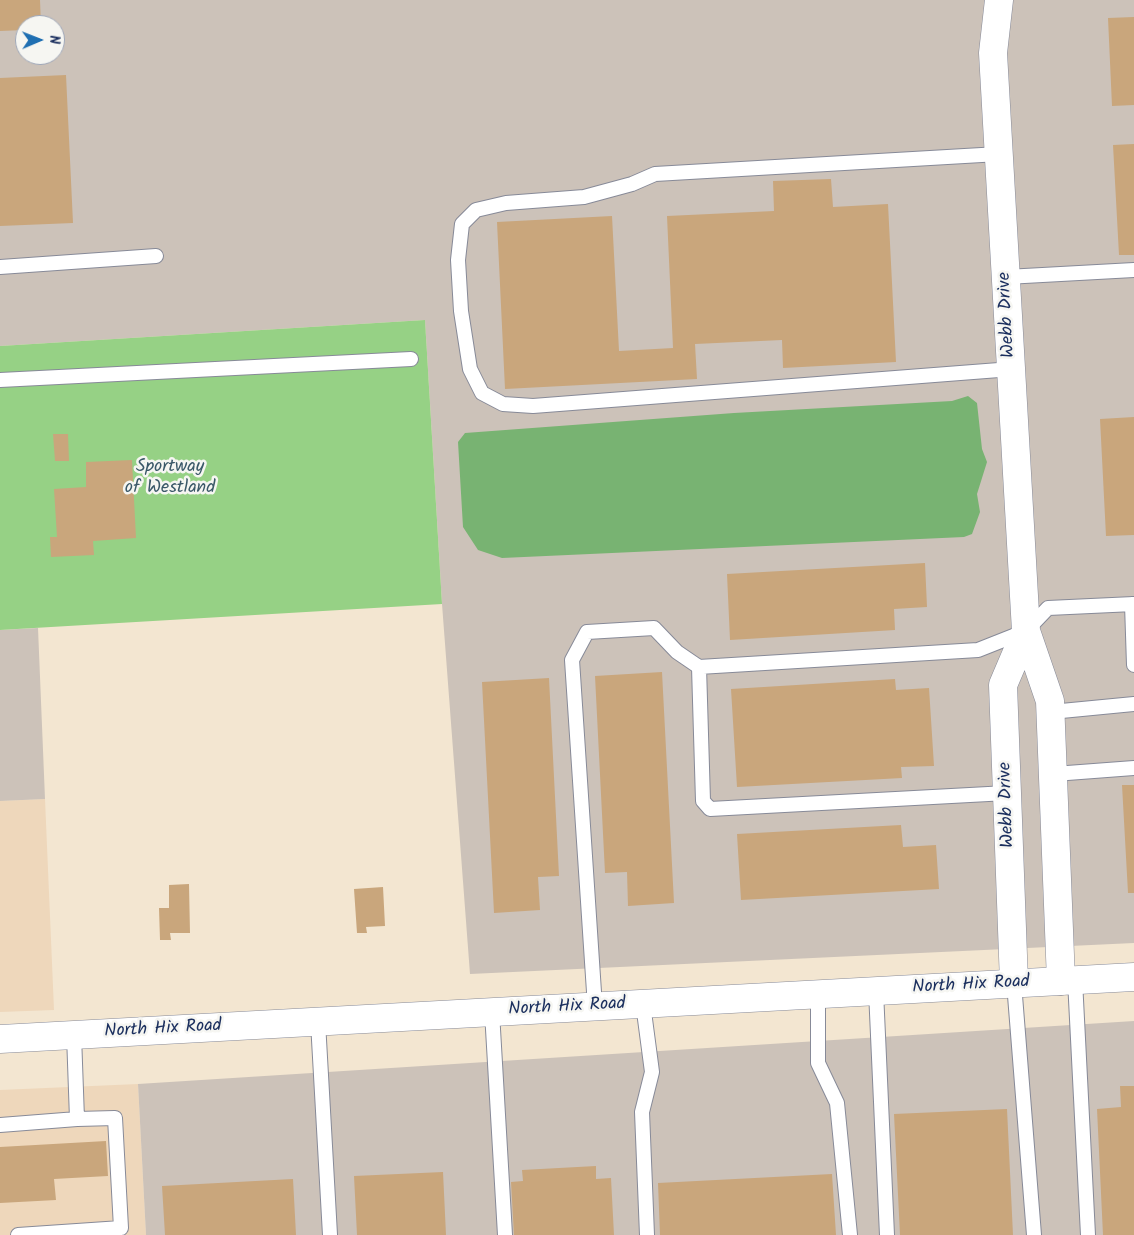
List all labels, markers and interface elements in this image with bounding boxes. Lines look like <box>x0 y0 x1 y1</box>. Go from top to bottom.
north arrow <box>15 15 65 65</box>
text: N <box>43 35 65 44</box>
street label: Webb Drive <box>995 272 1021 358</box>
park label: Sportway of Westland <box>125 457 215 499</box>
street label: Webb Drive <box>996 762 1020 848</box>
street label: North Hix Road <box>912 972 1030 1000</box>
street label: North Hix Road <box>508 994 626 1022</box>
street label: North Hix Road <box>104 1016 222 1044</box>

